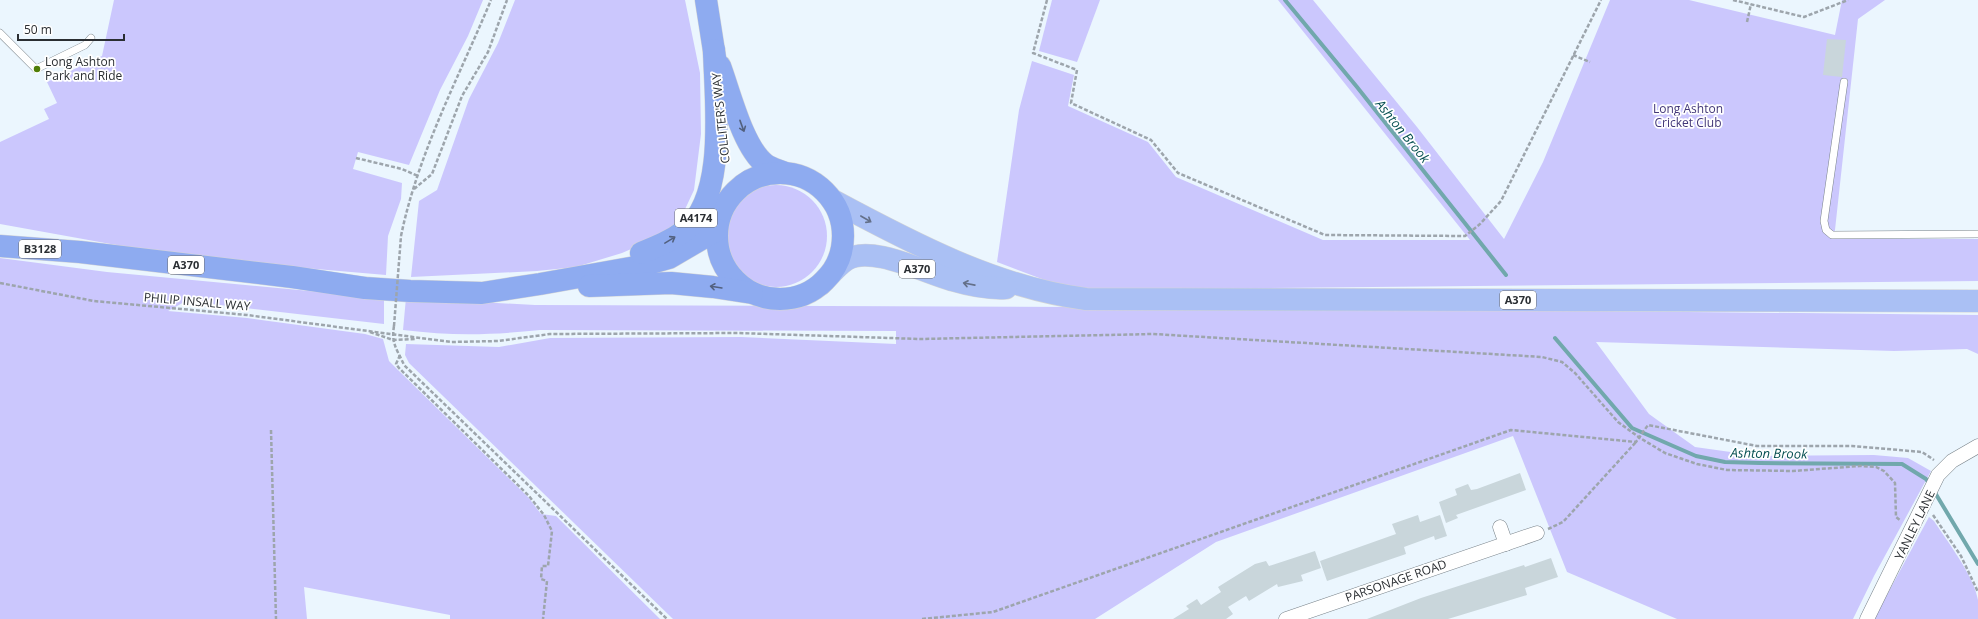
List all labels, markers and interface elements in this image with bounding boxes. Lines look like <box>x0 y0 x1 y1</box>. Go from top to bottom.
scale bar <box>18 16 124 42</box>
text: 50 m <box>24 21 52 38</box>
place label: Long Ashton Park and Ride <box>45 53 122 84</box>
marker: Long Ashton Park and Ride <box>32 64 42 74</box>
street label: COLLITER'S WAY <box>707 72 734 164</box>
water label: Ashton Brook <box>1371 95 1435 167</box>
park label: Long Ashton Cricket Club <box>1653 100 1723 131</box>
one-way arrow <box>739 119 746 132</box>
road number: A4174 <box>675 209 717 227</box>
one-way arrow <box>860 216 872 224</box>
one-way arrow <box>664 236 675 244</box>
road number: B3128 <box>19 240 61 258</box>
road number: A370 <box>168 256 204 274</box>
road number: A370 <box>899 260 935 278</box>
one-way arrow <box>963 280 976 288</box>
one-way arrow <box>710 283 723 291</box>
street label: PHILIP INSALL WAY <box>143 288 251 315</box>
road number: A370 <box>1500 291 1536 309</box>
water label: Ashton Brook <box>1729 443 1808 463</box>
street label: YANLEY LANE <box>1890 487 1939 563</box>
street label: PARSONAGE ROAD <box>1343 555 1449 606</box>

